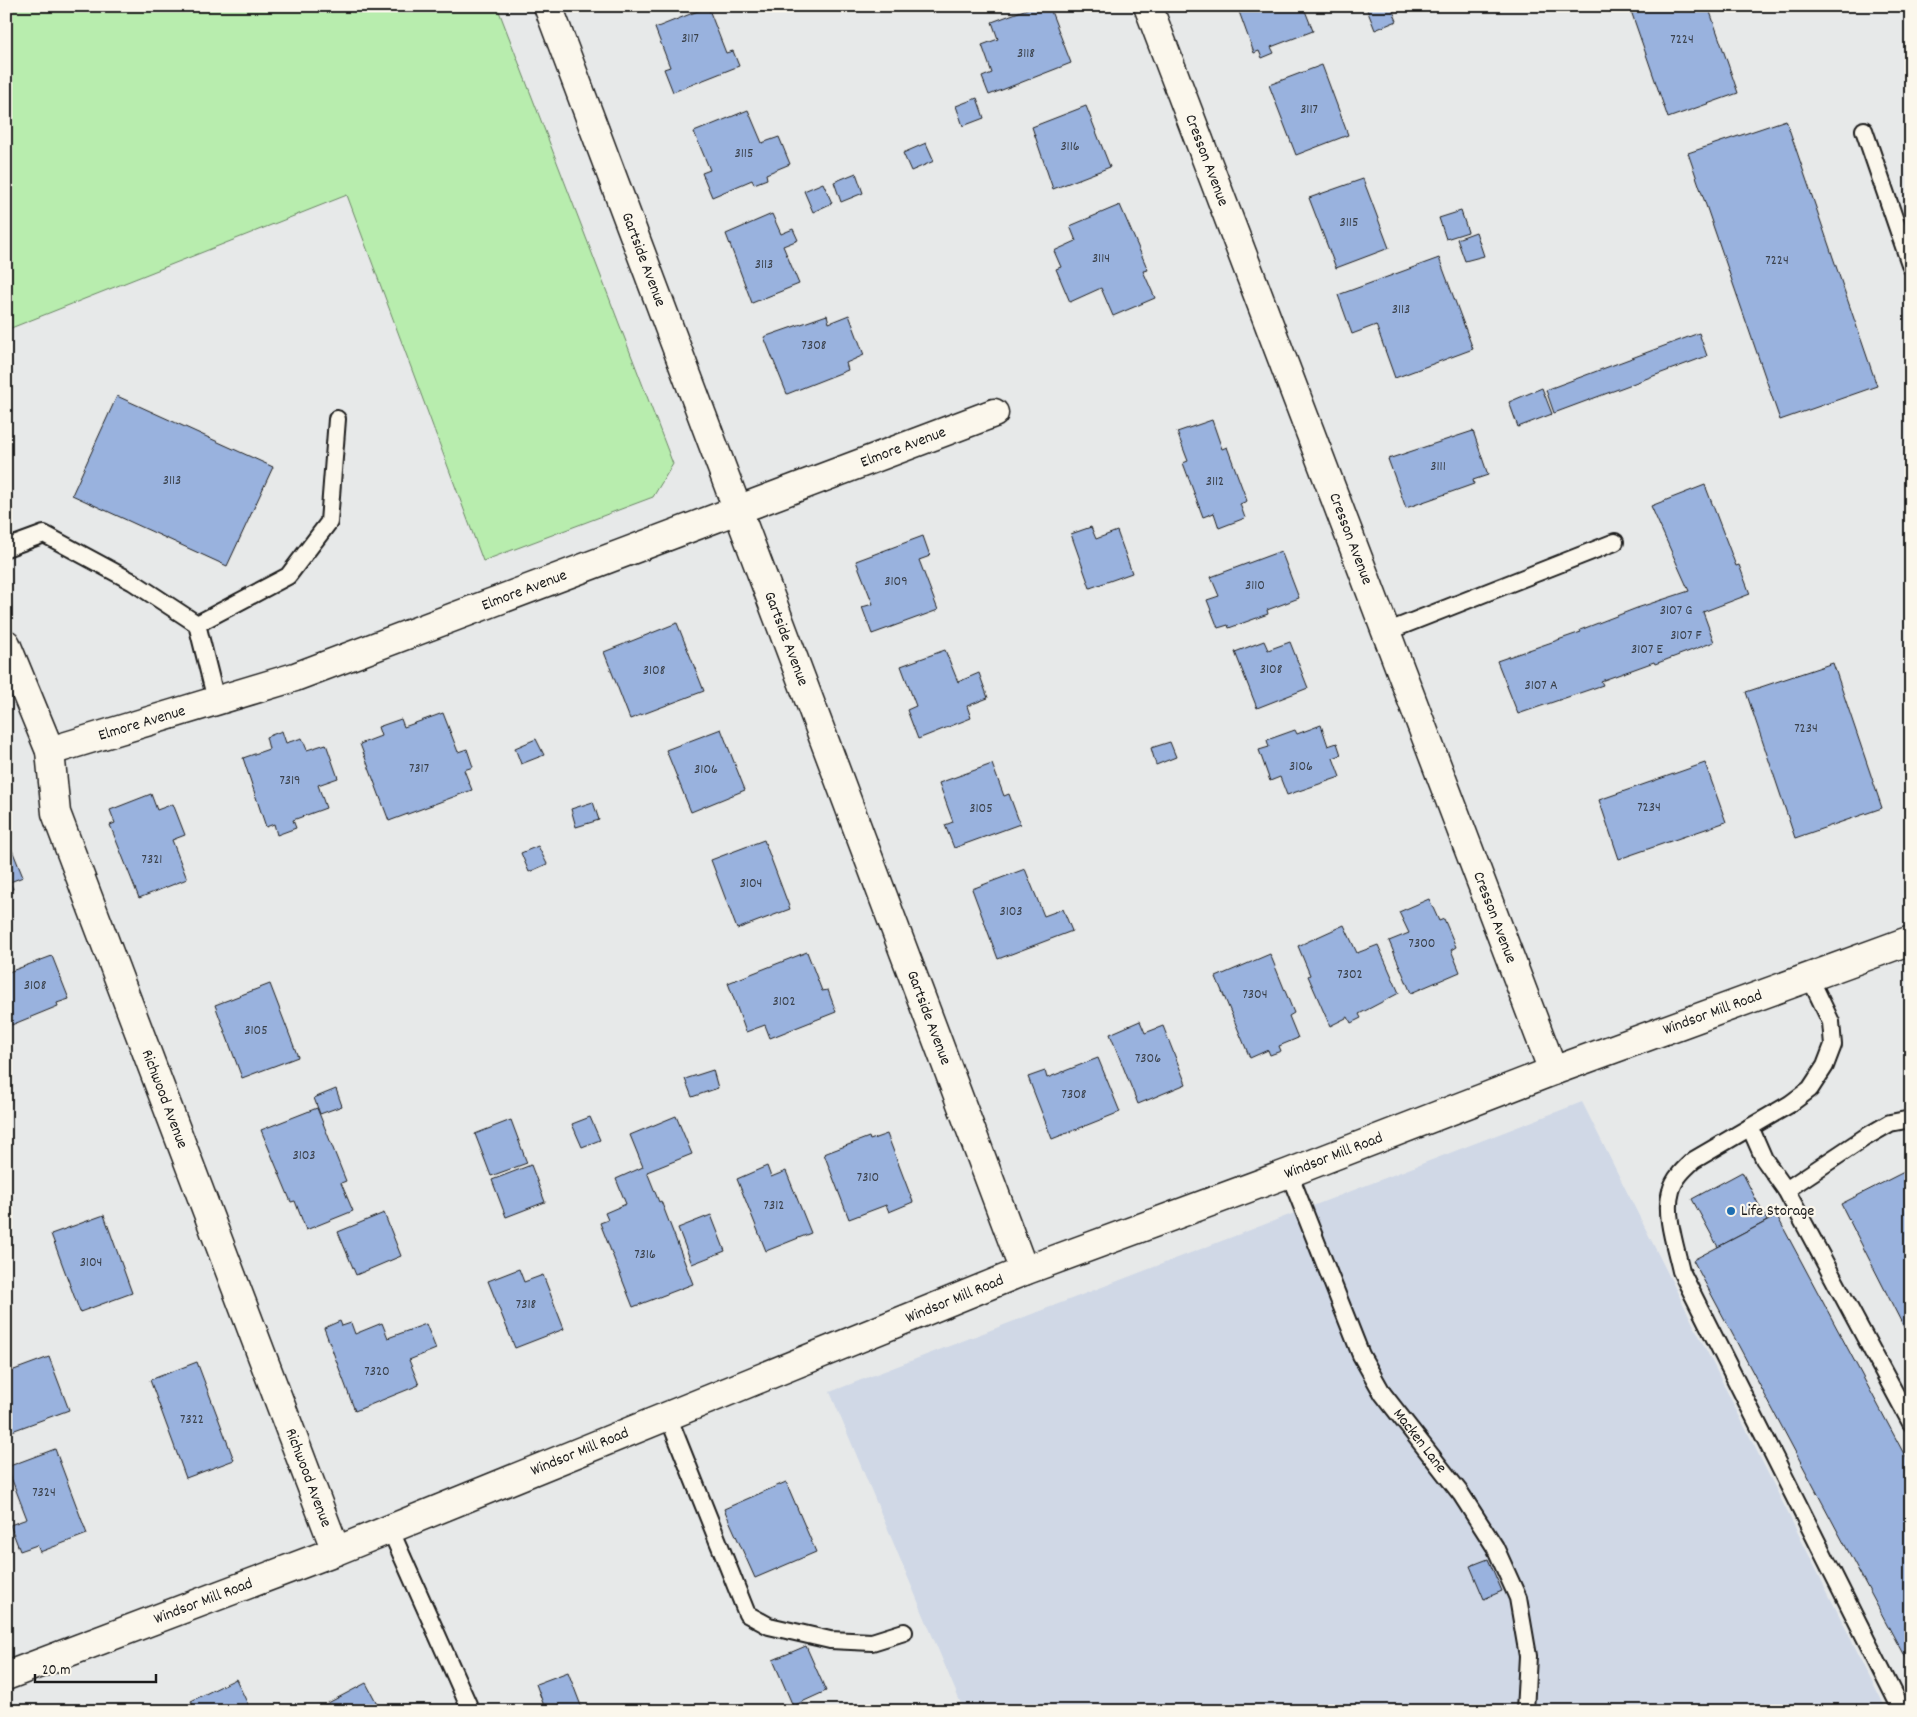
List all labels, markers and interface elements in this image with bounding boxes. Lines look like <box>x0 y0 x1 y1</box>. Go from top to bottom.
house number: 3117 <box>681 29 699 49</box>
house number: 7224 <box>1670 30 1694 50</box>
house number: 3118 <box>1017 44 1035 64</box>
house number: 3117 <box>1300 100 1318 120</box>
street label: Cresson Avenue <box>1179 111 1235 209</box>
house number: 3116 <box>1060 137 1080 157</box>
house number: 3115 <box>735 144 753 164</box>
street label: Gartside Avenue <box>615 209 672 310</box>
house number: 3115 <box>1340 213 1358 233</box>
house number: 3114 <box>1092 249 1110 269</box>
house number: 7224 <box>1765 251 1789 271</box>
house number: 3113 <box>755 255 773 275</box>
house number: 3113 <box>1392 300 1410 320</box>
house number: 7308 <box>802 336 827 356</box>
street label: Elmore Avenue <box>857 421 949 474</box>
house number: 3111 <box>1430 457 1446 477</box>
house number: 3113 <box>163 471 181 491</box>
house number: 3112 <box>1206 472 1224 492</box>
street label: Cresson Avenue <box>1323 490 1378 588</box>
street label: Elmore Avenue <box>478 564 570 617</box>
house number: 3109 <box>884 572 908 592</box>
house number: 3110 <box>1245 576 1265 596</box>
street label: Gartside Avenue <box>758 588 814 689</box>
house number: 3107 G <box>1660 601 1692 621</box>
house number: 3107 F <box>1670 626 1703 646</box>
house number: 3107 E <box>1631 640 1664 660</box>
house number: 3108 <box>1260 660 1283 680</box>
house number: 3108 <box>643 661 666 681</box>
house number: 3107 A <box>1524 676 1558 696</box>
street label: Elmore Avenue <box>96 699 188 747</box>
house number: 7234 <box>1794 719 1818 739</box>
house number: 3106 <box>1289 757 1313 777</box>
house number: 7317 <box>409 759 429 779</box>
house number: 3106 <box>694 760 718 780</box>
house number: 7319 <box>279 771 301 791</box>
house number: 7234 <box>1637 798 1661 818</box>
house number: 3105 <box>969 799 993 819</box>
house number: 7321 <box>142 850 162 870</box>
street label: Cresson Avenue <box>1467 868 1522 966</box>
house number: 3104 <box>740 874 762 894</box>
house number: 3103 <box>999 902 1023 922</box>
house number: 7300 <box>1409 934 1435 954</box>
house number: 7302 <box>1337 965 1363 985</box>
street label: Gartside Avenue <box>900 967 957 1068</box>
house number: 3108 <box>24 976 47 996</box>
street label: Windsor Mill Road <box>1660 984 1765 1041</box>
house number: 7304 <box>1242 985 1268 1005</box>
house number: 3102 <box>772 992 796 1012</box>
house number: 3105 <box>244 1021 268 1041</box>
street label: Richwood Avenue <box>135 1046 194 1152</box>
house number: 7306 <box>1135 1049 1161 1069</box>
house number: 7308 <box>1062 1085 1087 1105</box>
street label: Windsor Mill Road <box>1281 1126 1386 1185</box>
house number: 3103 <box>292 1146 316 1166</box>
house number: 7310 <box>857 1168 879 1188</box>
house number: 7312 <box>764 1196 784 1216</box>
place label: Life Storage <box>1741 1200 1814 1223</box>
marker: Life Storage <box>1725 1205 1737 1217</box>
house number: 7316 <box>634 1245 656 1265</box>
house number: 3104 <box>80 1253 102 1273</box>
street label: Windsor Mill Road <box>902 1269 1007 1329</box>
house number: 7318 <box>516 1295 537 1315</box>
house number: 7320 <box>364 1362 390 1382</box>
street label: Macken Lane <box>1387 1404 1452 1478</box>
house number: 7322 <box>180 1410 204 1430</box>
street label: Windsor Mill Road <box>527 1422 632 1482</box>
street label: Richwood Avenue <box>279 1425 337 1531</box>
house number: 7324 <box>32 1483 56 1503</box>
street label: Windsor Mill Road <box>151 1572 256 1630</box>
scale bar <box>35 1652 156 1684</box>
text: 20 m <box>42 1660 70 1682</box>

